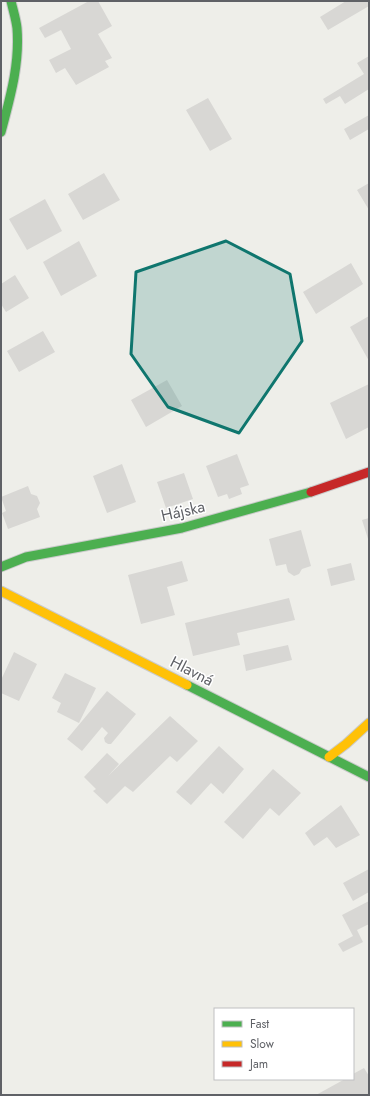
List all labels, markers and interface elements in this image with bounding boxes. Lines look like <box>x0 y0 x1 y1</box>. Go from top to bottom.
street label: Hájska <box>159 495 207 527</box>
street label: Hlavná <box>166 650 218 692</box>
legend <box>214 1008 354 1080</box>
text: Fast <box>250 1015 269 1033</box>
text: Slow <box>250 1035 275 1053</box>
text: Jam <box>248 1055 268 1073</box>

